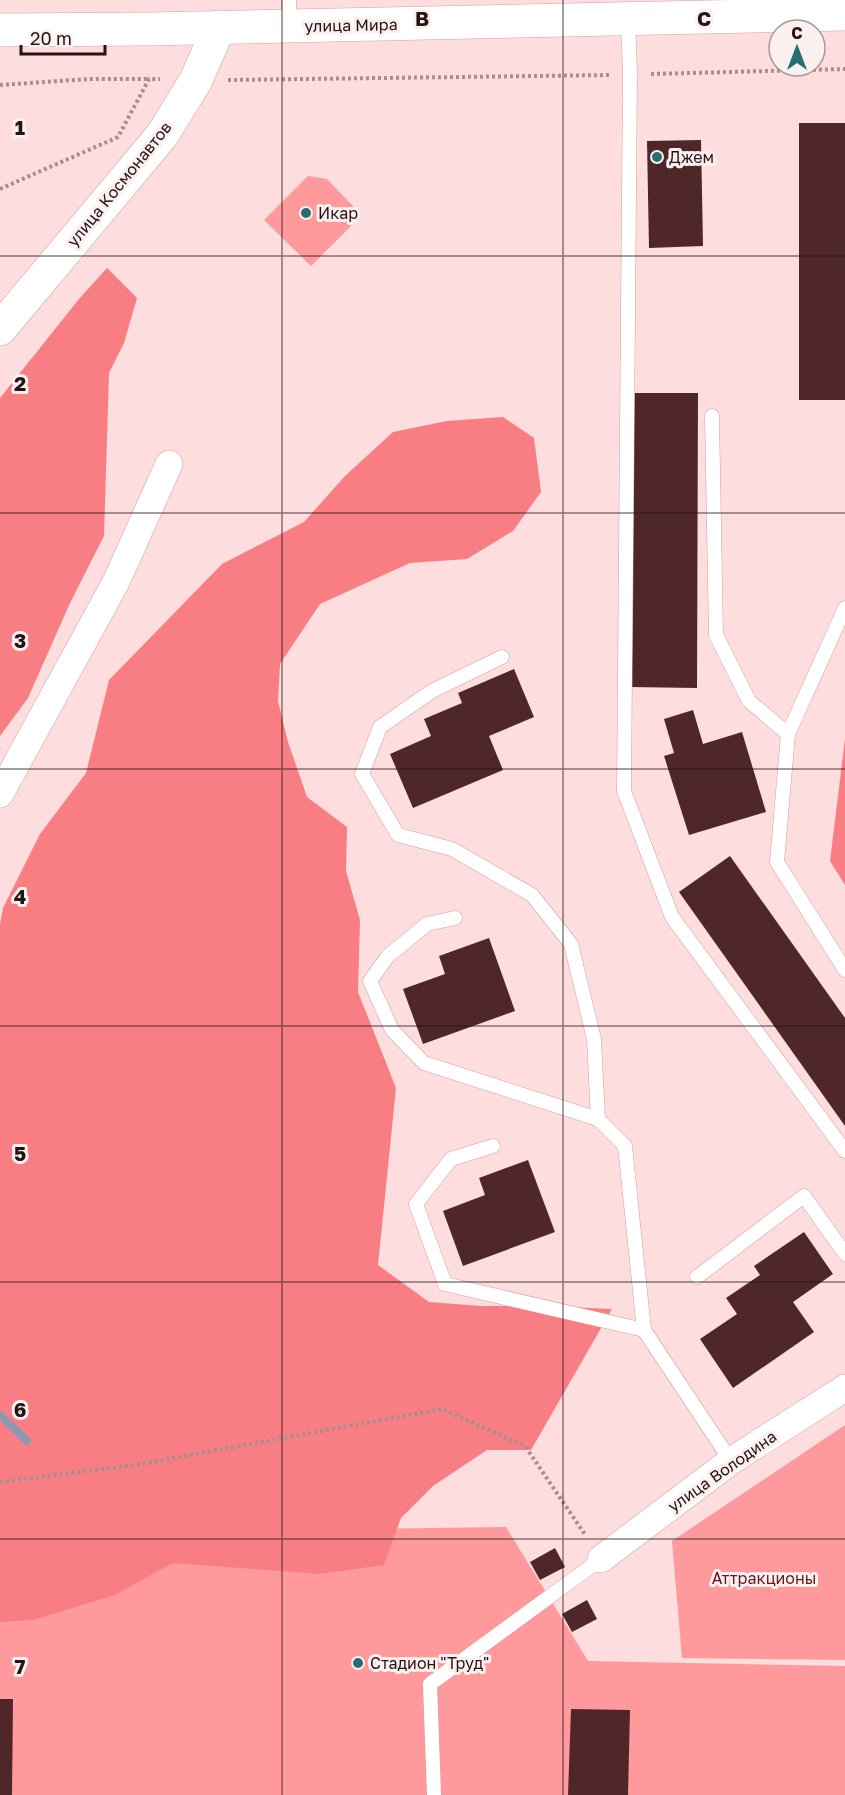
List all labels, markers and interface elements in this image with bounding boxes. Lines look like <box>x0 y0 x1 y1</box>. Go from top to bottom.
text: B <box>415 6 429 30</box>
text: C <box>697 6 711 30</box>
street label: улица Мира <box>304 14 398 36</box>
scale bar <box>21 18 105 56</box>
north arrow <box>767 18 827 78</box>
text: С <box>791 23 803 43</box>
text: 20 m <box>30 27 72 49</box>
text: 1 <box>15 115 25 139</box>
street label: улица Космонавтов <box>62 117 176 251</box>
place label: Джем <box>669 147 714 167</box>
marker: Джем <box>650 150 664 164</box>
place label: Икар <box>318 203 358 223</box>
marker: Икар <box>299 206 313 220</box>
text: 2 <box>14 371 26 395</box>
text: 3 <box>14 628 26 652</box>
text: 4 <box>14 884 26 908</box>
text: 5 <box>14 1141 26 1165</box>
text: 6 <box>14 1397 26 1421</box>
street label: улица Володина <box>664 1426 780 1516</box>
park label: Аттракционы <box>712 1568 816 1588</box>
place label: Стадион "Труд" <box>370 1653 489 1673</box>
text: 7 <box>15 1654 26 1678</box>
marker: Стадион "Труд" <box>351 1656 365 1670</box>

